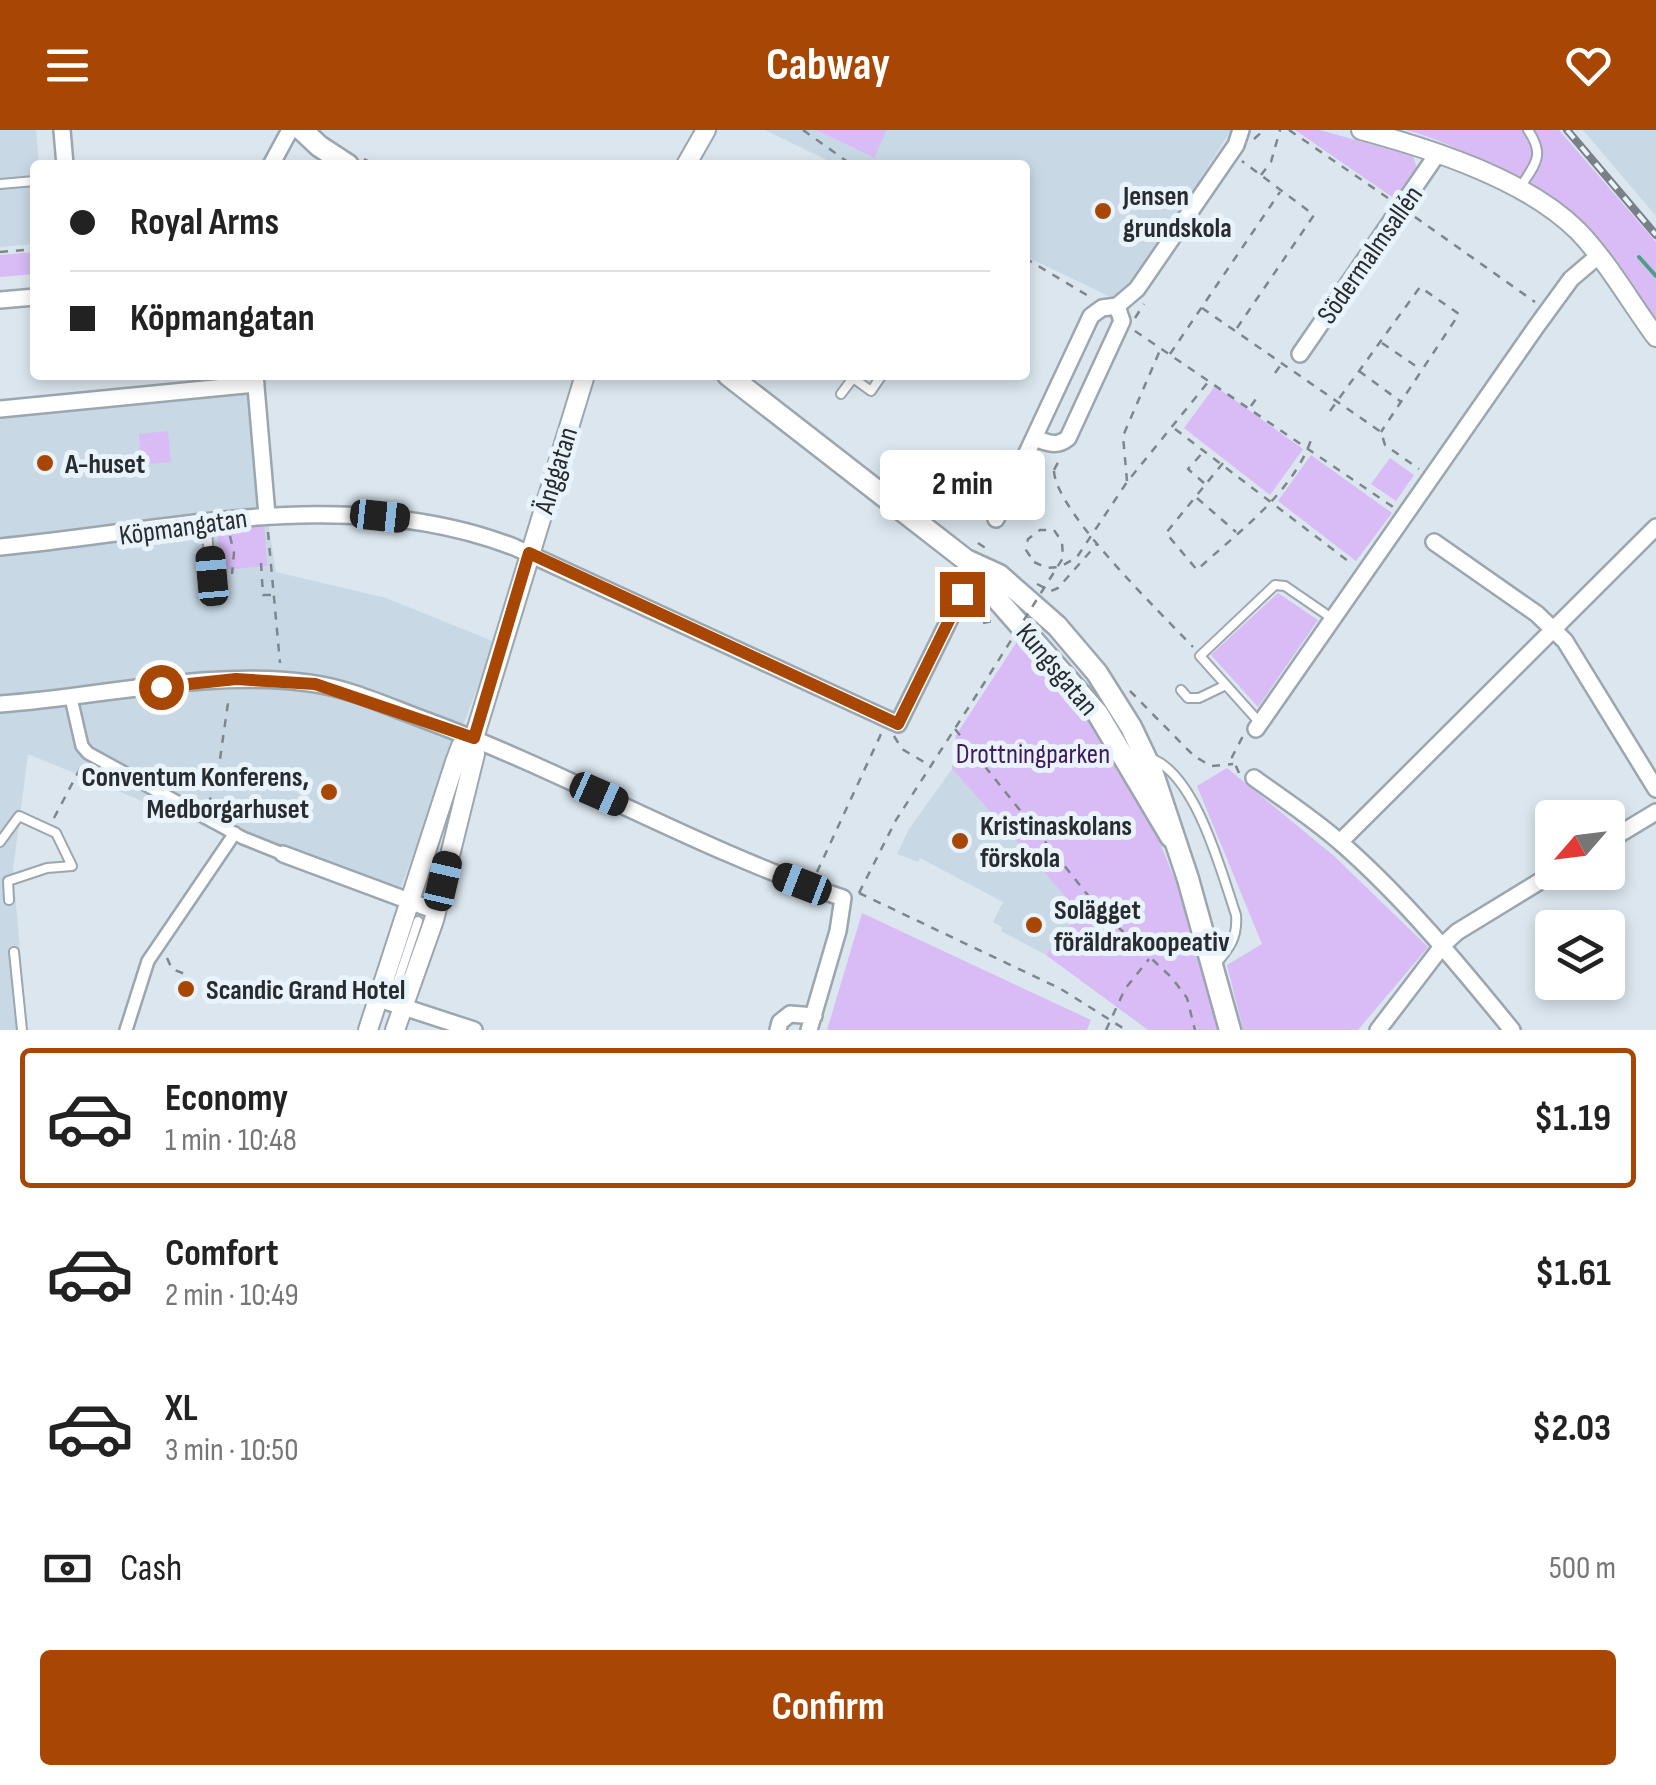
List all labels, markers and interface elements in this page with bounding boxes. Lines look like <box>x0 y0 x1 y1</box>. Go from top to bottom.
icon: menu <box>40 38 95 93</box>
text: Cabway <box>766 38 890 93</box>
icon: heart <box>1561 38 1616 93</box>
street label: Södermalmsallén <box>1311 179 1430 330</box>
place label: Jensen grundskola <box>1122 180 1232 245</box>
text: Royal Arms <box>130 200 279 245</box>
marker: Jensen grundskola <box>1092 200 1114 222</box>
text: Köpmangatan <box>130 296 315 341</box>
street label: Änggatan <box>527 423 585 519</box>
place label: A-huset <box>64 448 145 481</box>
callout: 2 min <box>880 449 1044 519</box>
marker: A-huset <box>34 452 56 474</box>
text: 2 min <box>932 465 993 504</box>
car <box>349 498 411 534</box>
street label: Köpmangatan <box>117 502 249 553</box>
car <box>194 545 230 607</box>
route end <box>940 572 985 617</box>
street label: Kungsgatan <box>1009 617 1105 723</box>
route start <box>139 665 184 710</box>
park label: Drottningparken <box>956 738 1110 771</box>
place label: Conventum Konferens, Medborgarhuset <box>82 761 309 826</box>
car <box>565 768 633 820</box>
marker: Conventum Konferens, Medborgarhuset <box>318 781 340 803</box>
north arrow <box>1535 800 1625 890</box>
map controls <box>1535 800 1625 1000</box>
place label: Kristinaskolans förskola <box>980 810 1132 875</box>
marker: Kristinaskolans förskola <box>949 830 971 852</box>
car <box>422 848 464 914</box>
car <box>769 859 835 909</box>
place label: Solägget föräldrakoopeativ <box>1054 894 1230 959</box>
button: layers <box>1535 910 1625 1000</box>
marker: Solägget föräldrakoopeativ <box>1023 914 1045 936</box>
place label: Scandic Grand Hotel <box>206 974 406 1007</box>
marker: Scandic Grand Hotel <box>175 978 197 1000</box>
icon: car <box>45 1073 135 1163</box>
text: Economy <box>165 1076 288 1121</box>
text: $1.19 <box>1534 1096 1611 1141</box>
text: 1 min · 10:48 <box>165 1121 297 1160</box>
icon: car <box>45 1228 135 1318</box>
text: Comfort <box>165 1231 279 1276</box>
text: $1.61 <box>1535 1251 1611 1296</box>
text: 2 min · 10:49 <box>165 1276 299 1315</box>
icon: car <box>45 1383 135 1473</box>
text: XL <box>165 1386 198 1431</box>
text: $2.03 <box>1532 1406 1611 1451</box>
text: 3 min · 10:50 <box>165 1431 298 1470</box>
icon: cash <box>40 1541 95 1596</box>
text: Cash <box>120 1546 182 1591</box>
text: 500 m <box>1549 1549 1616 1588</box>
button: Confirm <box>40 1650 1616 1765</box>

